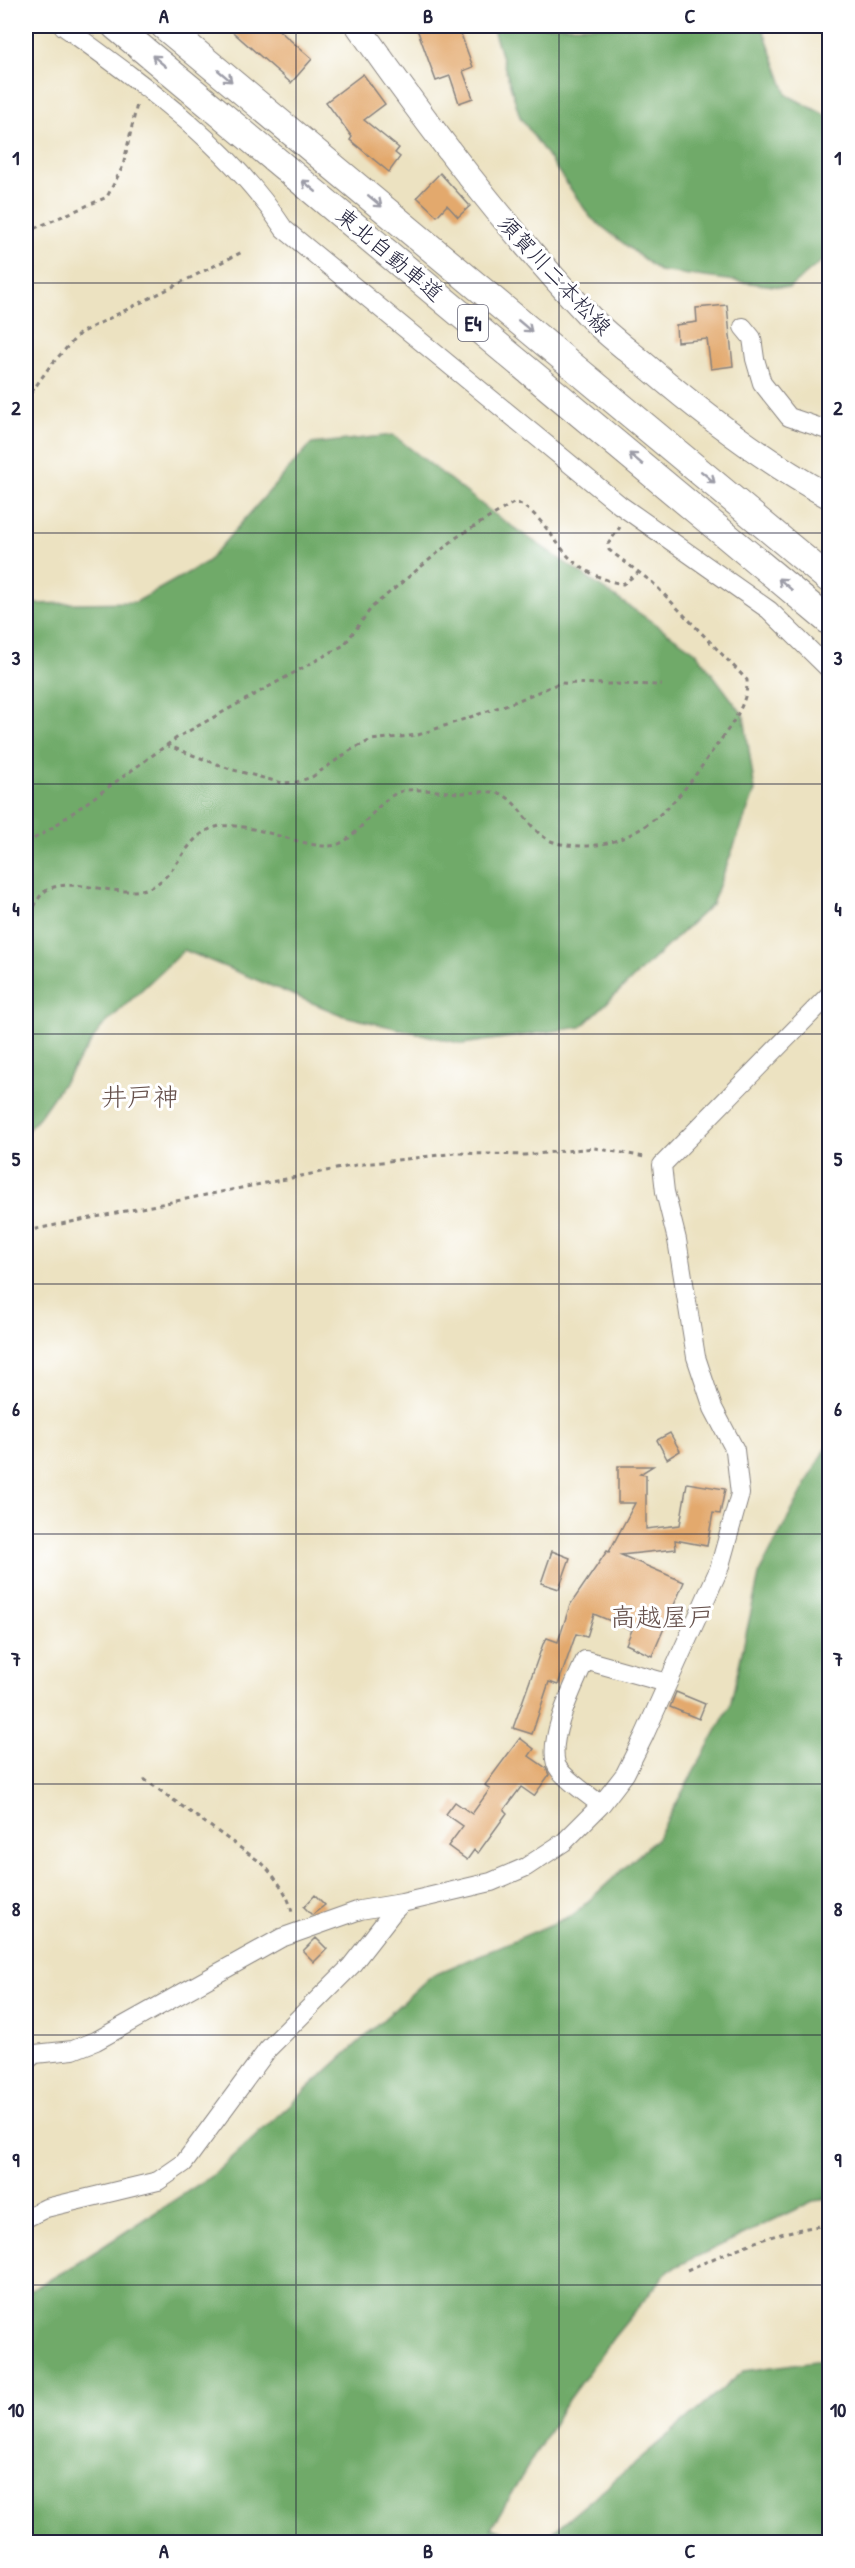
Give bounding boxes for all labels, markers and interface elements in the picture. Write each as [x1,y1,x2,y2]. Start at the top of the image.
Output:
text: A [159,2,169,29]
text: B [423,2,433,29]
text: C [685,2,696,29]
one-way arrow [151,55,167,68]
one-way arrow [217,70,233,83]
text: 1 [12,144,20,171]
text: 1 [834,144,842,171]
one-way arrow [301,179,317,192]
one-way arrow [367,194,383,207]
street label: 東北自動車道 [330,200,450,308]
street label: 須賀川二本松線 [492,208,618,342]
road number: E4 [458,305,488,341]
one-way arrow [517,319,533,332]
text: 2 [11,394,21,421]
text: 2 [833,394,843,421]
one-way arrow [628,452,644,465]
one-way arrow [700,470,716,483]
one-way arrow [778,577,793,591]
text: 3 [12,644,21,671]
text: 3 [834,644,843,671]
text: 4 [12,895,20,922]
text: 4 [834,895,842,922]
district label: 井戸神 [101,1079,179,1114]
text: 5 [12,1145,21,1172]
text: 5 [834,1145,843,1172]
text: 6 [12,1395,20,1422]
text: 6 [834,1395,842,1422]
district label: 高越屋戸 [610,1599,714,1634]
text: 7 [10,1645,21,1672]
text: 7 [832,1645,843,1672]
text: 8 [12,1895,21,1922]
text: 8 [834,1895,843,1922]
text: 9 [12,2146,20,2173]
text: 9 [834,2146,842,2173]
text: 10 [8,2396,24,2423]
text: 10 [830,2396,846,2423]
text: A [159,2537,169,2564]
text: B [423,2537,433,2564]
text: C [685,2537,696,2564]

